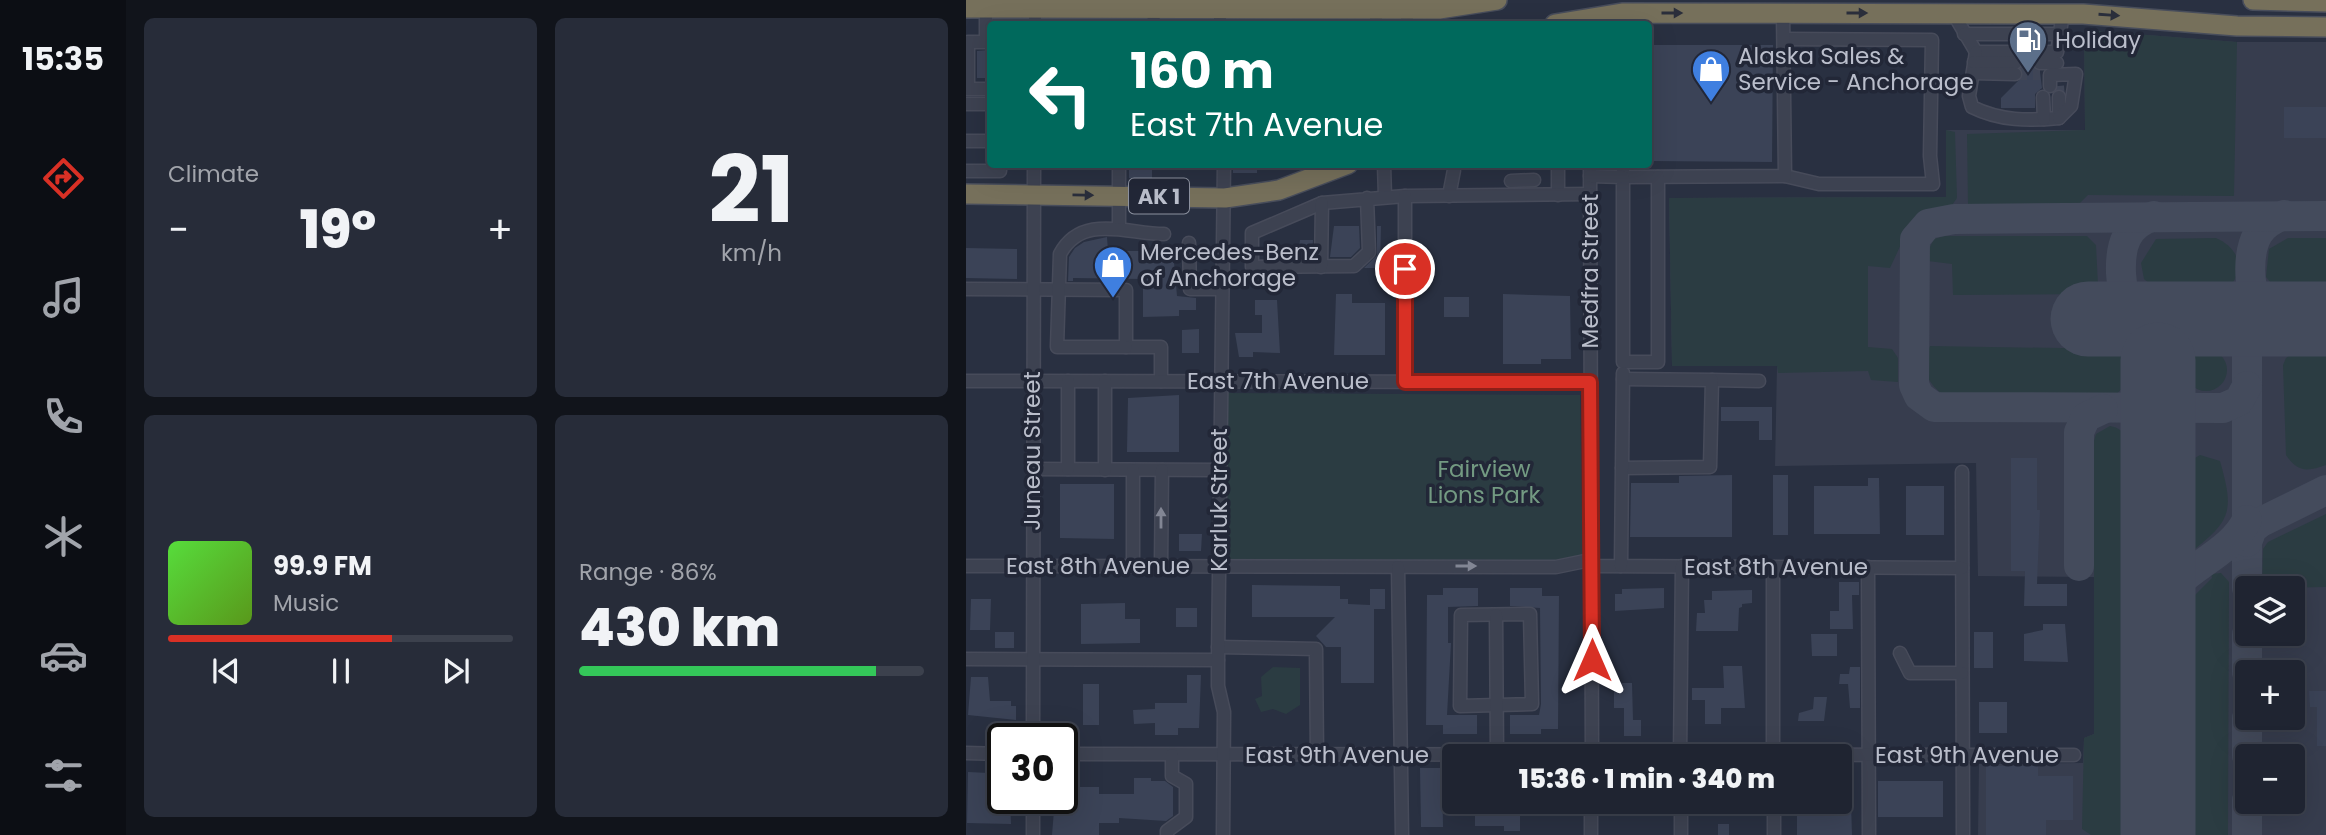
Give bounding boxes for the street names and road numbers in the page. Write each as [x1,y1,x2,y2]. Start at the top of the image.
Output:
road number: AK 1 [1129,178,1189,214]
street label: Medfra Street [1574,194,1606,348]
street label: East 7th Avenue [1187,365,1369,397]
street label: Juneau Street [1016,371,1048,531]
street label: Karluk Street [1203,428,1235,572]
street label: East 8th Avenue [1006,550,1190,582]
street label: East 8th Avenue [1684,551,1868,583]
street label: East 9th Avenue [1245,739,1429,771]
street label: East 9th Avenue [1875,739,2059,771]

